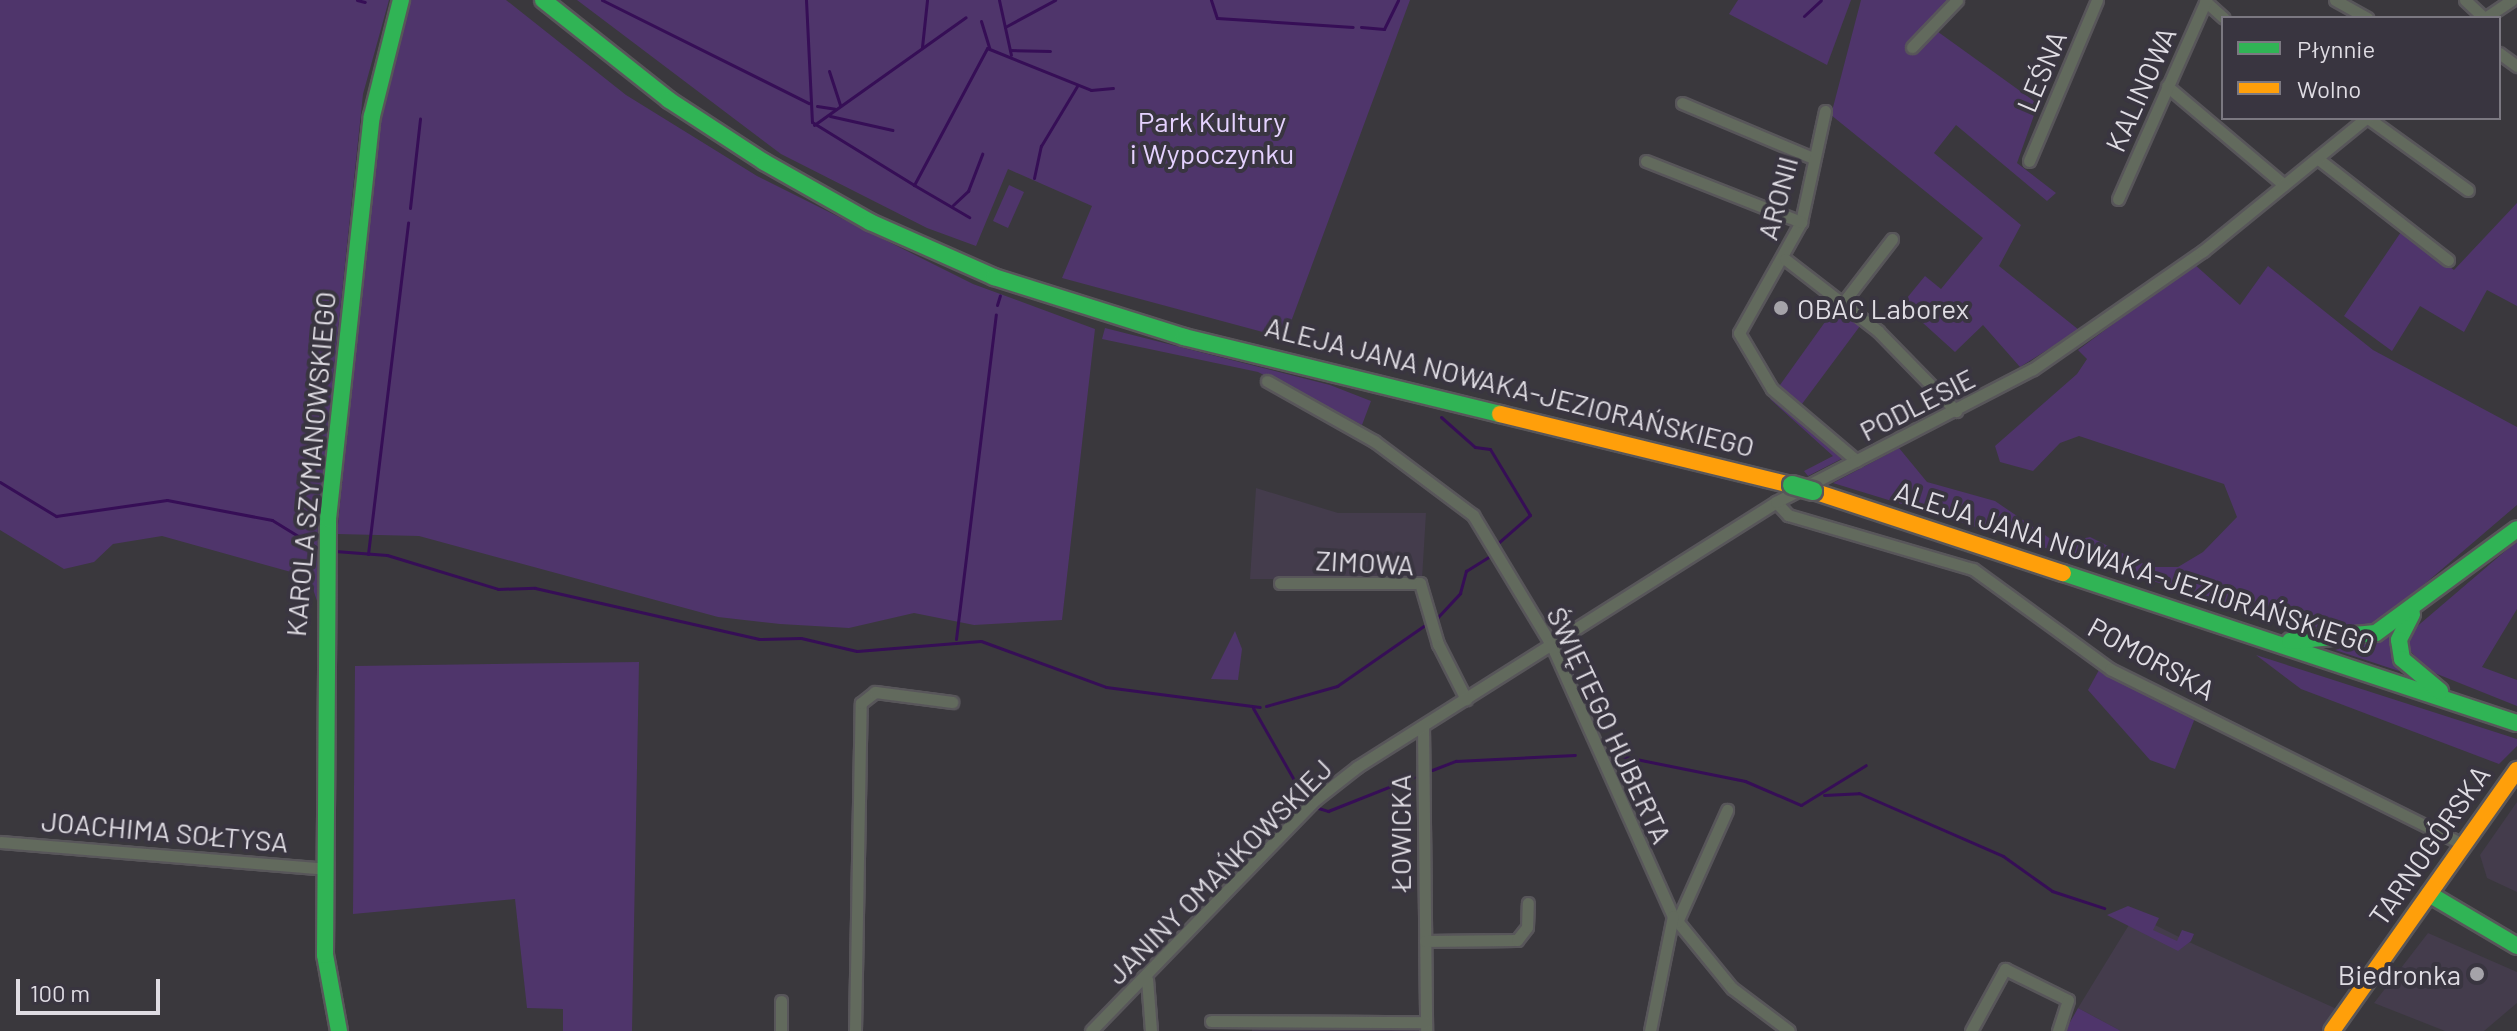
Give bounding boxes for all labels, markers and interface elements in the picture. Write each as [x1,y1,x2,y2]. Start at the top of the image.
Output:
legend [2221,16,2501,120]
street label: KALINOWA [2098,21,2182,157]
street label: LEŚNA [2009,25,2073,117]
text: Płynnie [2297,34,2375,63]
text: Wolno [2297,74,2361,103]
park label: Park Kultury i Wypoczynku [1130,104,1294,170]
street label: ARONII [1750,153,1804,243]
street label: KAROLA SZYMANOWSKIEGO [278,290,342,638]
place label: OBAC Laborex [1797,291,1969,325]
marker: OBAC Laborex [1772,299,1790,317]
street label: ALEJA JANA NOWAKA-JEZIORAŃSKIEGO [1262,309,1758,463]
street label: PODLESIE [1854,361,1980,447]
street label: ALEJA JANA NOWAKA-JEZIORAŃSKIEGO [1891,473,2379,661]
street label: ZIMOWA [1315,543,1415,581]
street label: ŚWIĘTEGO HUBERTA [1540,601,1680,849]
street label: POMORSKA [2083,609,2221,707]
street label: JANINY OMAŃKOWSKIEJ [1099,751,1339,991]
street label: TARNOGÓRSKA [2361,758,2497,932]
street label: ŁOWICKA [1383,774,1417,892]
street label: JOACHIMA SOŁTYSA [40,803,290,859]
place label: Biedronka [2338,957,2461,991]
scale bar [20,963,164,1013]
marker: Biedronka [2468,965,2486,983]
text: 100 m [30,978,90,1007]

